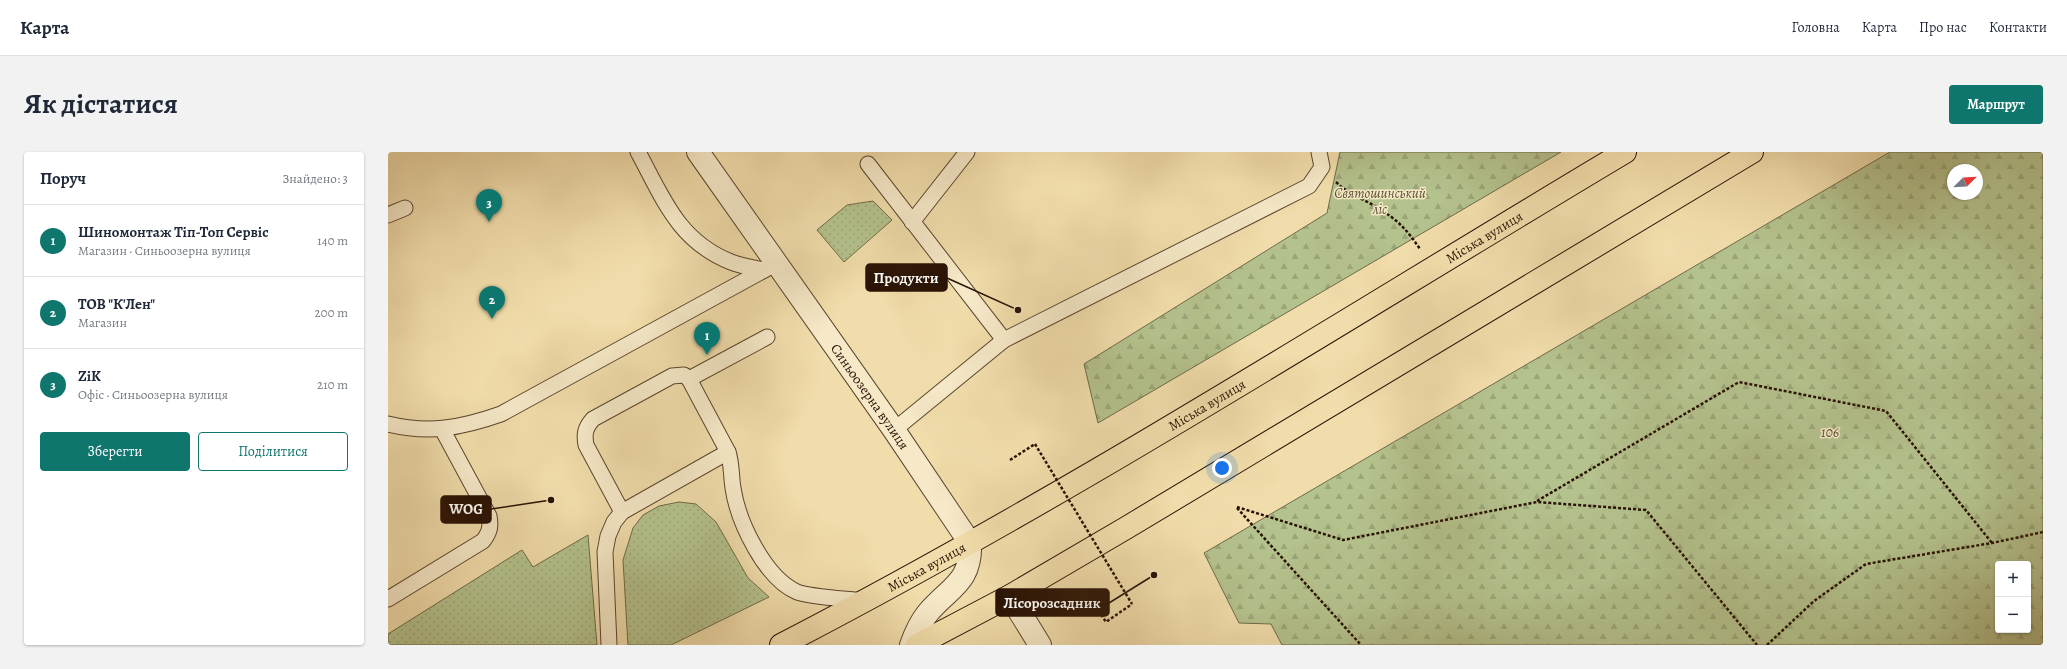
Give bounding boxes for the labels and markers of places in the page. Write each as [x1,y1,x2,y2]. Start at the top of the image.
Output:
pin: 3 [476,189,502,222]
callout: Продукти [866,264,947,291]
pin: 2 [479,286,505,319]
pin: 1 [694,322,720,355]
callout: WOG [441,496,491,523]
callout: Лісорозсадник [996,589,1109,616]

